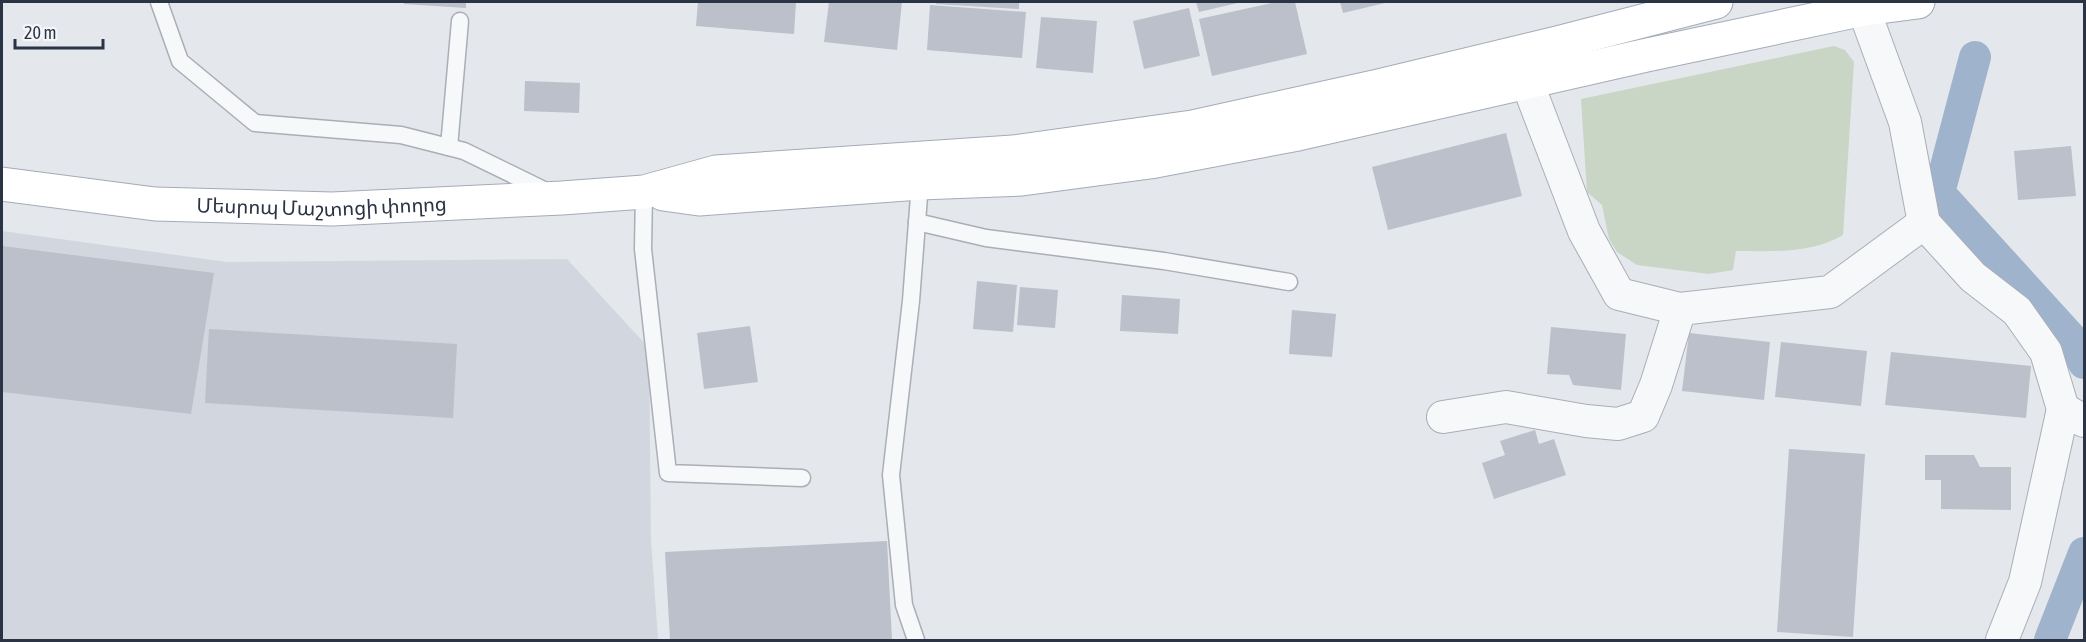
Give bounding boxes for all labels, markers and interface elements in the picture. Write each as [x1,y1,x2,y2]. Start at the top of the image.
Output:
scale bar [15,12,104,50]
text: 20 m [24,22,56,43]
street label: Մեսրոպ Մաշտոցի փողոց [196,192,447,221]

